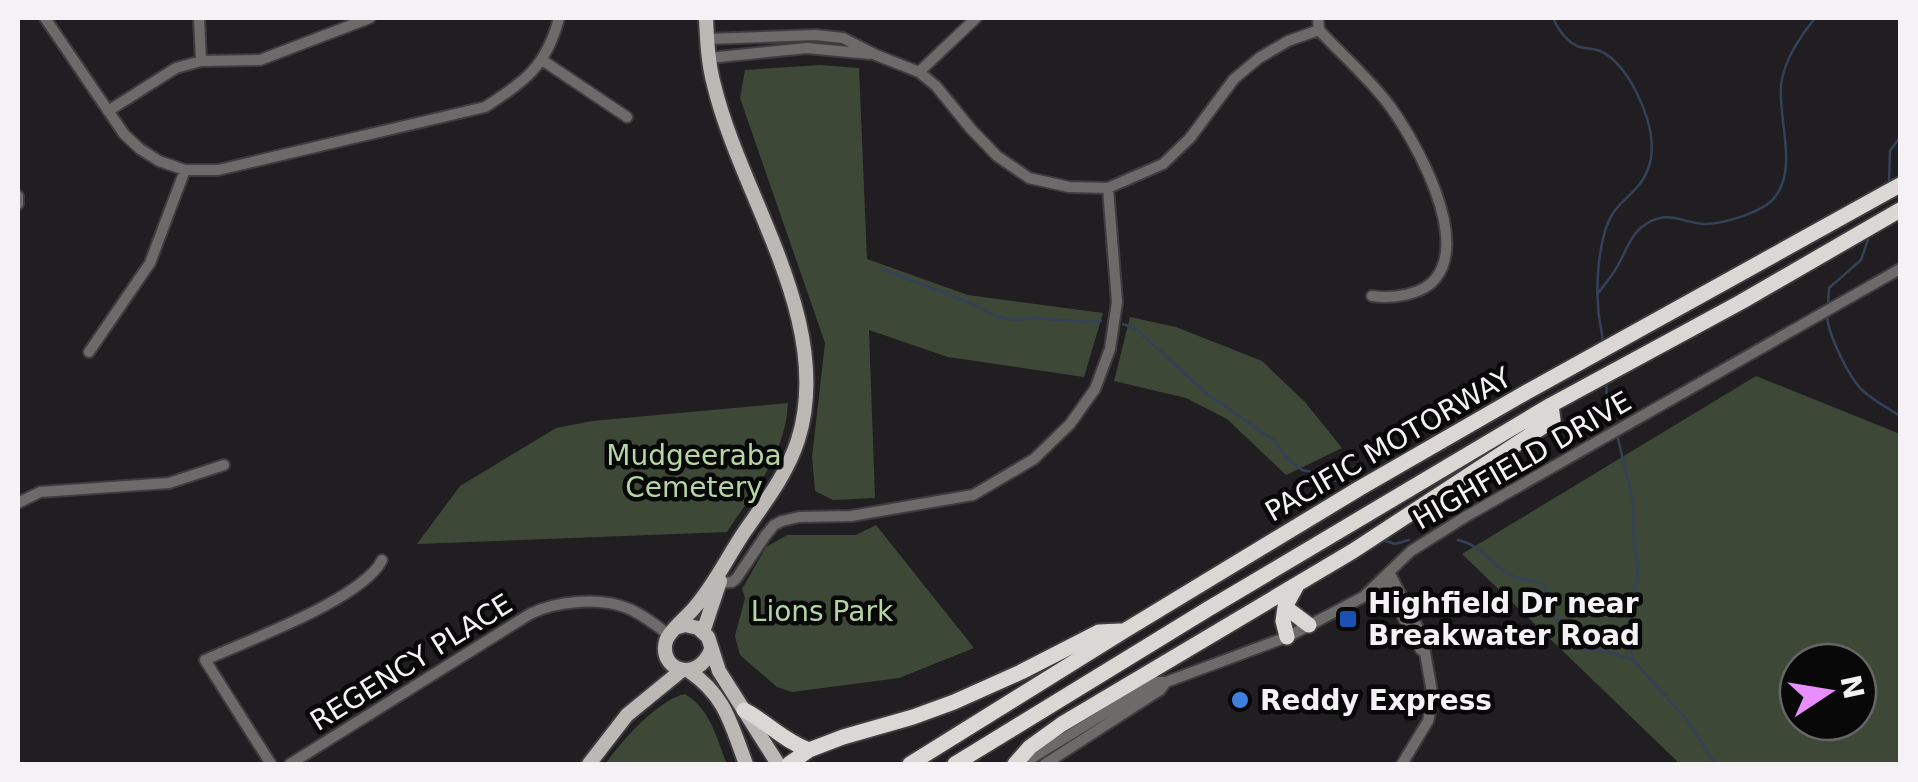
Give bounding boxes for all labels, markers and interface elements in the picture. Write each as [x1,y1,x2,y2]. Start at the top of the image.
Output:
street label: PACIFIC MOTORWAY [1260,360,1518,528]
street label: HIGHFIELD DRIVE [1407,385,1637,536]
park label: Mudgeeraba Cemetery [606,439,782,504]
street label: REGENCY PLACE [304,587,518,738]
place label: Highfield Dr near Breakwater Road [1368,587,1640,652]
park label: Lions Park [751,595,894,628]
marker: Highfield Dr near Breakwater Road [1337,608,1359,630]
north arrow [1778,642,1878,742]
text: N [1833,672,1871,702]
place label: Reddy Express [1260,684,1492,717]
marker: Reddy Express [1229,689,1251,711]

